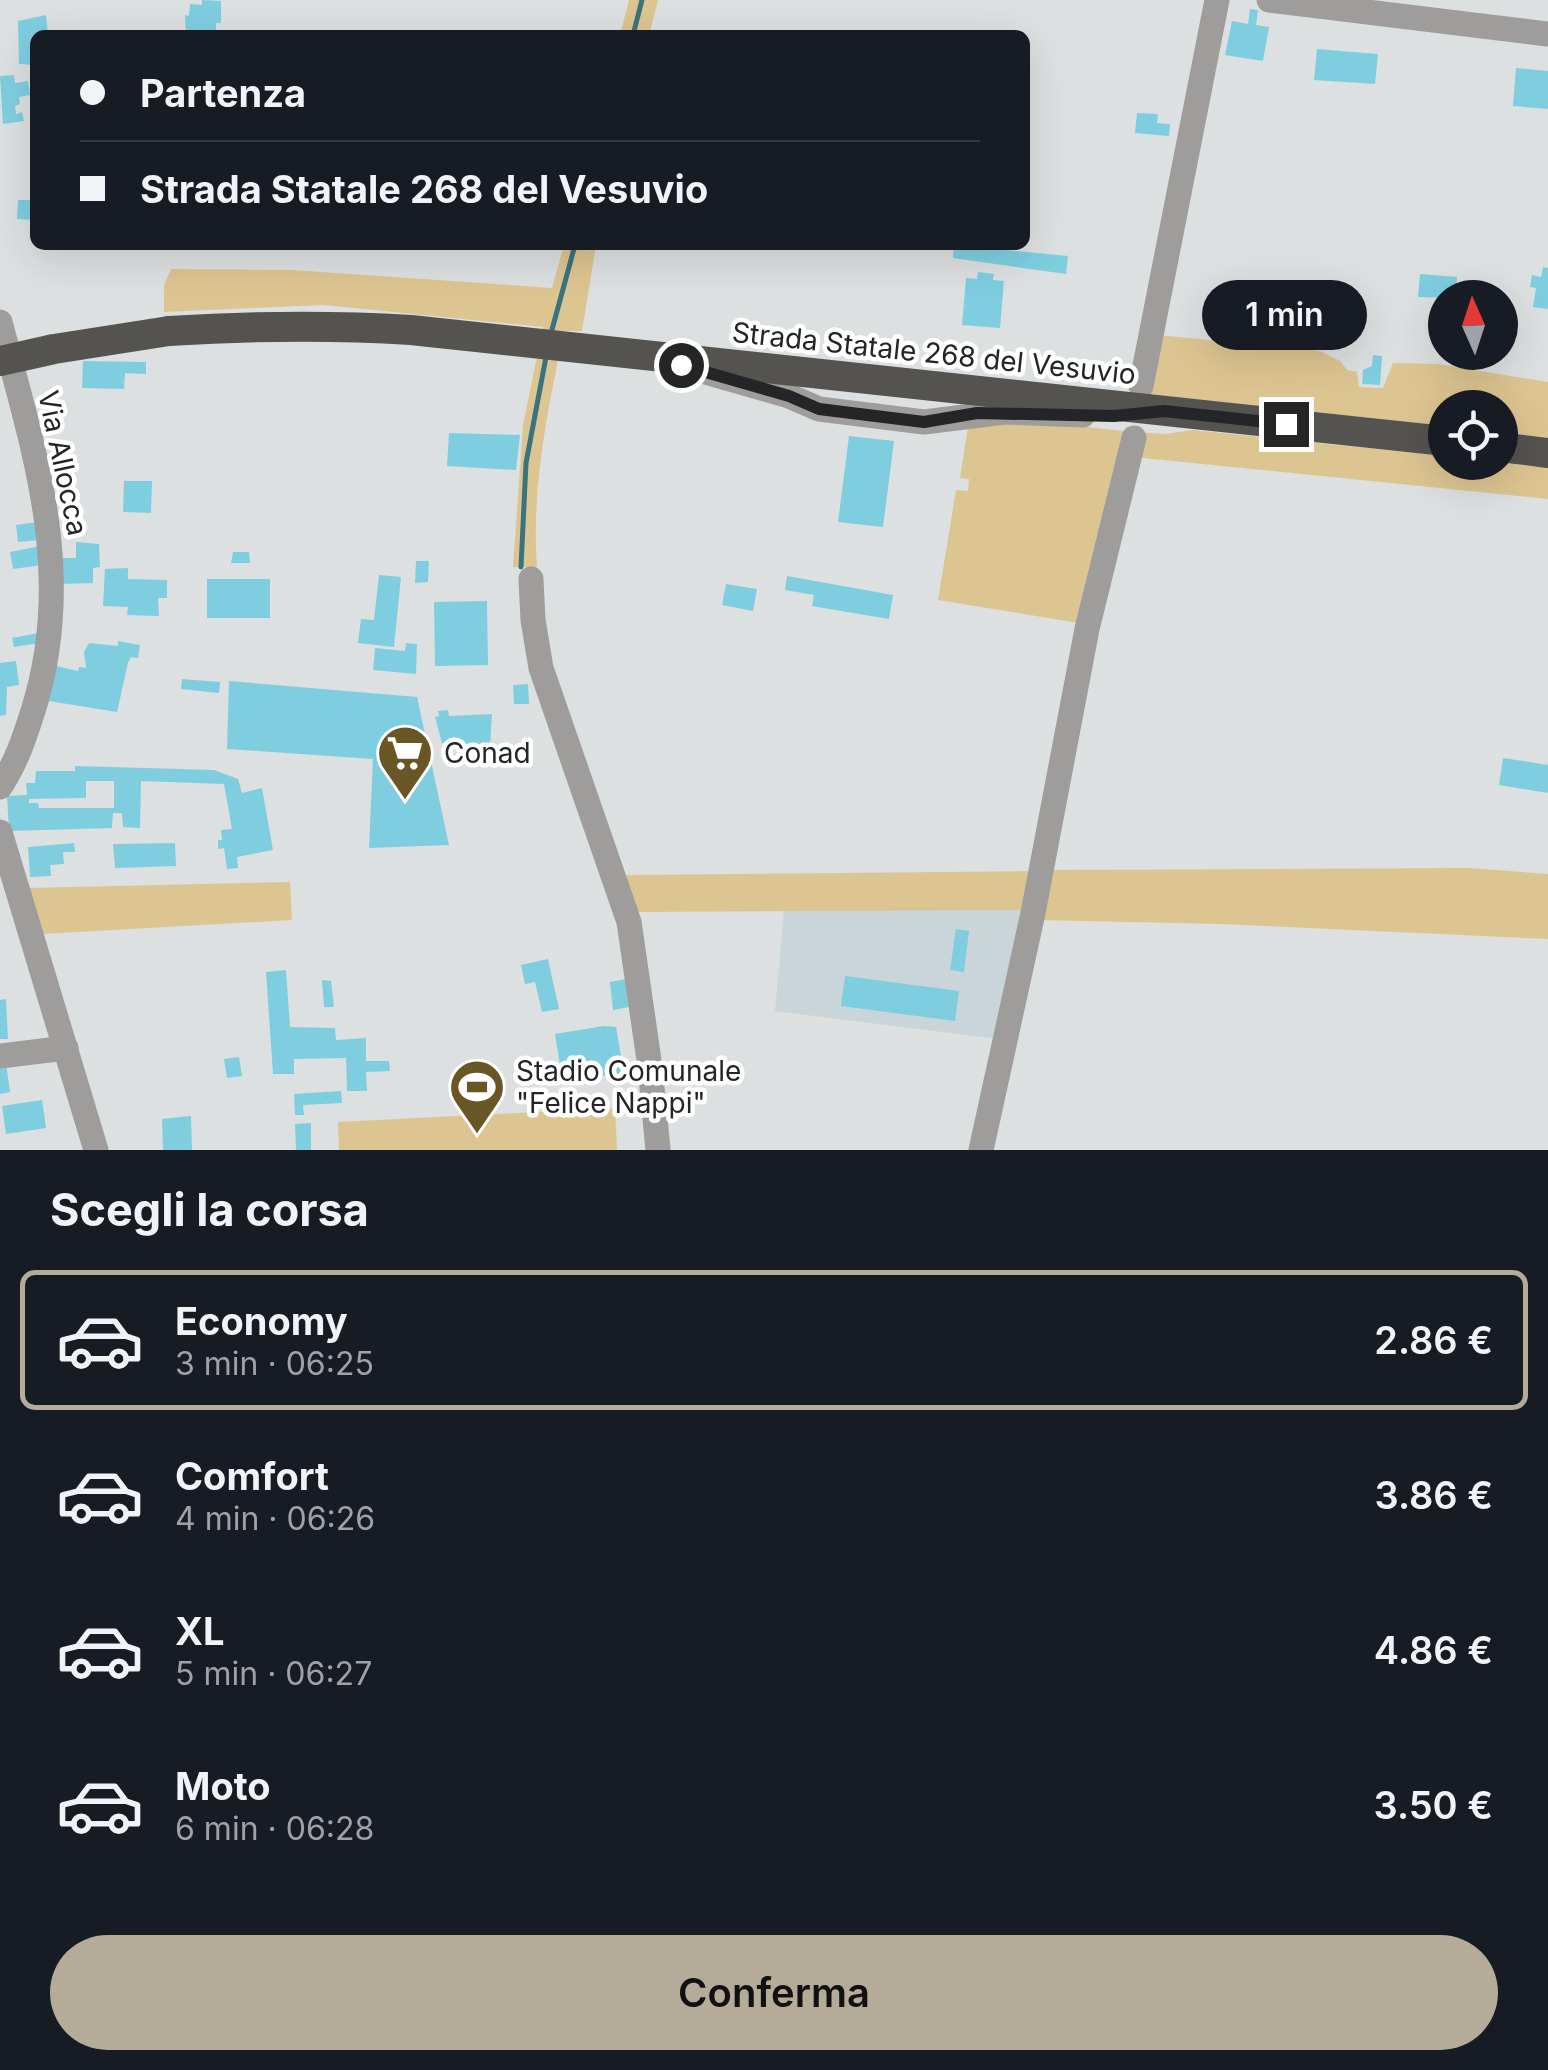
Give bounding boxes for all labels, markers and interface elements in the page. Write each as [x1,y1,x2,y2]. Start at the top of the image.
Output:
text: Partenza [140,70,306,116]
text: Strada Statale 268 del Vesuvio [140,166,708,212]
callout: 1 min [1204,279,1368,349]
north arrow [1428,280,1518,370]
map controls [1428,280,1518,480]
text: 1 min [1245,295,1324,334]
street label: Strada Statale 268 del Vesuvio [730,315,1138,391]
route start [659,343,704,388]
street label: Via Allocca [31,387,95,539]
button: locate [1428,390,1518,480]
route end [1264,402,1309,447]
supermarket icon: Conad [375,723,435,802]
place label: Conad [444,736,531,770]
place label: Stadio Comunale "Felice Nappi" [516,1054,741,1120]
sports icon: Stadio Comunale "Felice Nappi" [447,1057,507,1136]
text: Scegli la corsa [50,1182,369,1237]
icon: car [55,1295,145,1385]
text: Economy [175,1298,348,1344]
text: 2.86 € [1374,1317,1493,1363]
text: 3 min · 06:25 [175,1344,374,1383]
icon: car [55,1450,145,1540]
text: Comfort [175,1453,329,1499]
text: 3.86 € [1375,1472,1493,1518]
text: 4 min · 06:26 [175,1499,375,1538]
icon: car [55,1605,145,1695]
text: XL [175,1608,225,1654]
text: 4.86 € [1374,1627,1493,1673]
text: 5 min · 06:27 [175,1654,372,1693]
icon: car [55,1760,145,1850]
text: Moto [175,1763,271,1809]
text: 3.50 € [1374,1782,1493,1828]
text: 6 min · 06:28 [175,1809,374,1848]
button: Conferma [50,1935,1498,2050]

